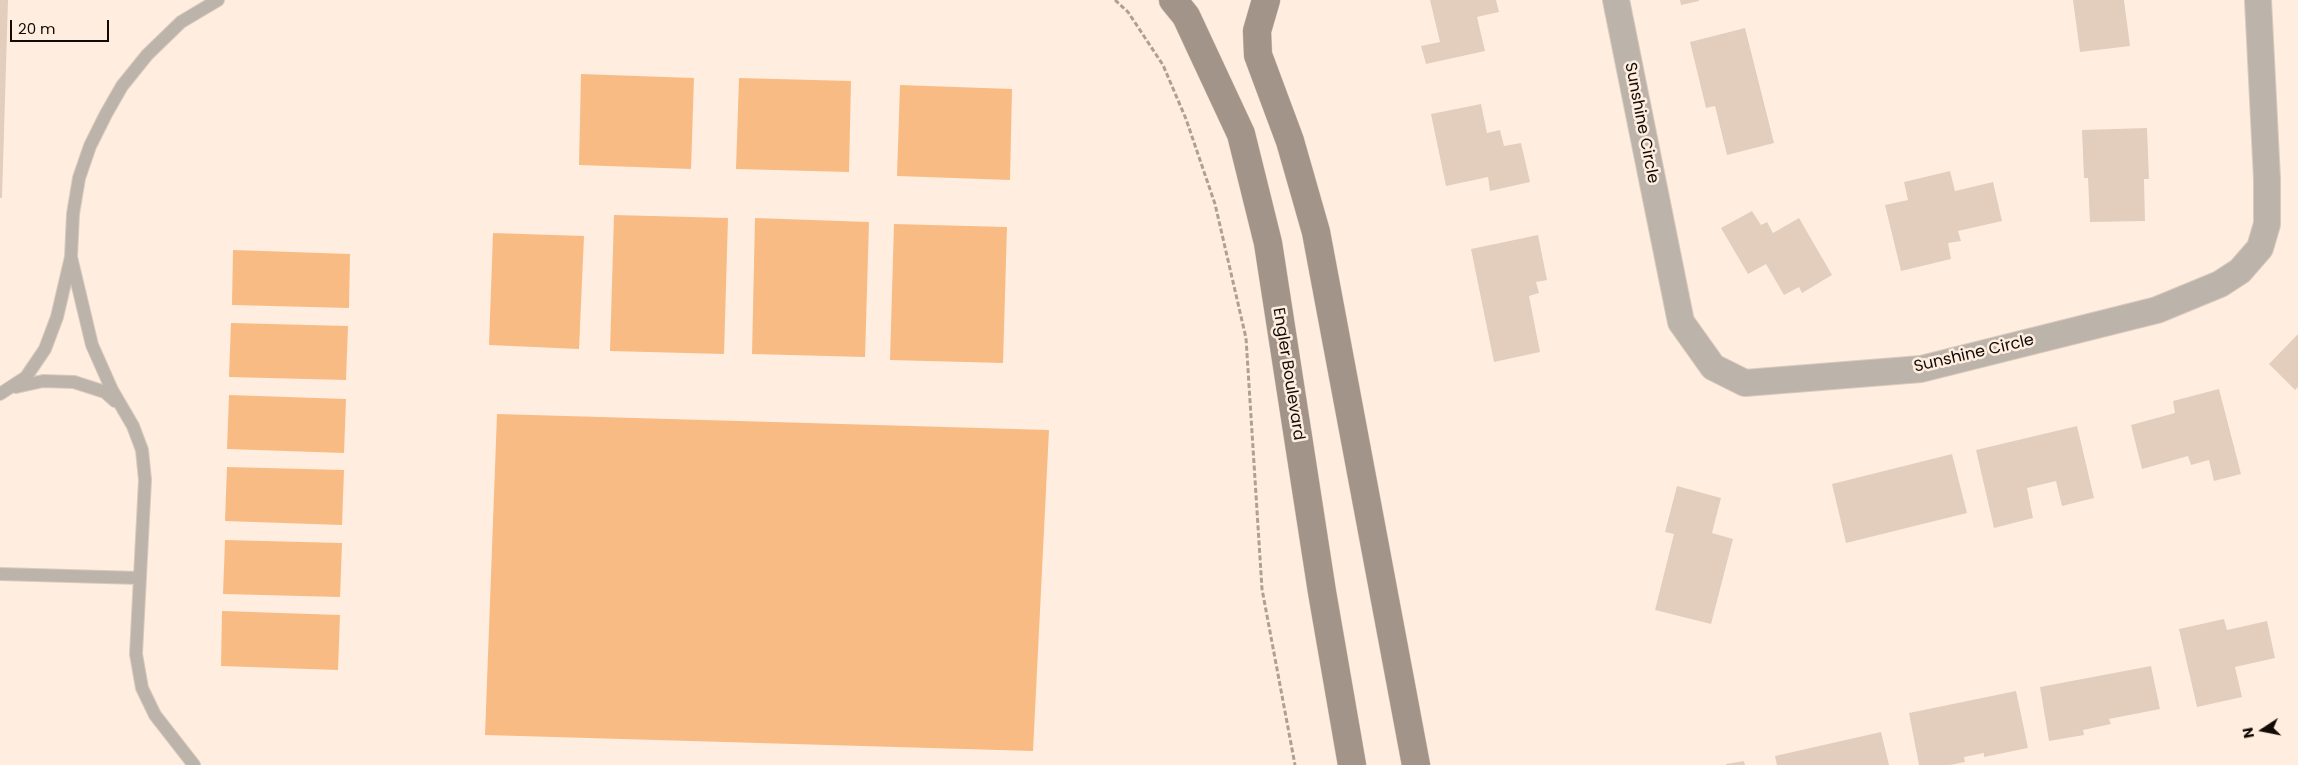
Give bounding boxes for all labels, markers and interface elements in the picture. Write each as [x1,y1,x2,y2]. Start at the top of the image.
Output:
scale bar [12,10,111,42]
text: 20 m [18,18,56,39]
street label: Sunshine Circle [1620,61,1662,185]
street label: Engler Boulevard [1268,306,1308,442]
street label: Sunshine Circle [1912,331,2036,377]
north arrow [2238,705,2288,755]
text: N [2237,726,2259,740]

